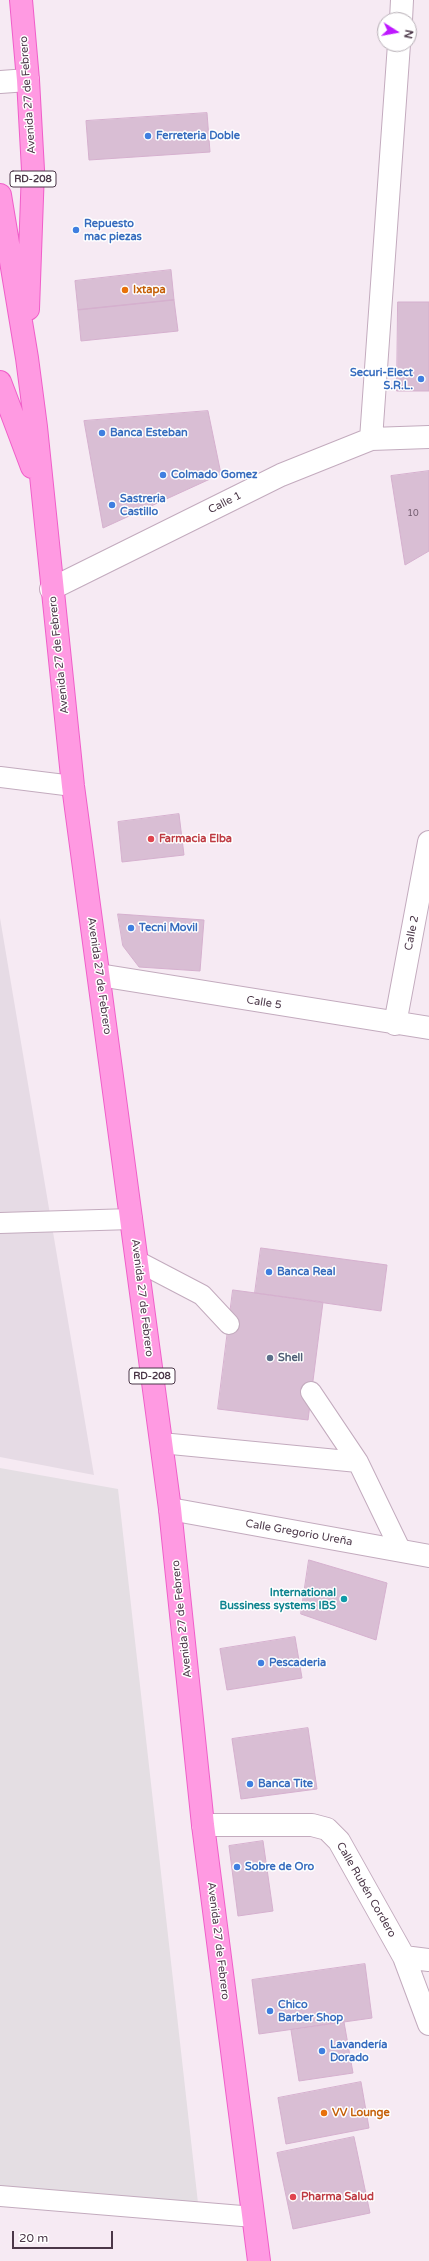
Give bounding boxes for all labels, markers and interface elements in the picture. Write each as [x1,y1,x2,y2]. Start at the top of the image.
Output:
north arrow [377,12,417,52]
text: N [401,29,416,40]
street label: Avenida 27 de Febrero [17,36,39,154]
place label: Ferreteria Doble [156,129,240,143]
marker: Ferreteria Doble [143,131,153,141]
road number: RD-208 [10,171,56,187]
place label: Repuesto mac piezas [84,217,142,243]
marker: Repuesto mac piezas [71,225,81,235]
place label: Ixtapa [133,283,166,297]
marker: Ixtapa [120,285,130,295]
place label: Securi-Elect S.R.L. [350,366,413,392]
marker: Securi-Elect S.R.L. [416,374,426,384]
place label: Banca Esteban [110,426,188,440]
marker: Banca Esteban [97,428,107,438]
place label: Colmado Gomez [171,468,257,482]
marker: Colmado Gomez [158,470,168,480]
street label: Calle 1 [206,489,244,517]
place label: Sastreria Castillo [120,492,166,518]
marker: Sastreria Castillo [107,500,117,510]
house number: 10 [407,509,419,519]
street label: Avenida 27 de Febrero [46,595,72,715]
place label: Farmacia Elba [159,832,232,846]
marker: Farmacia Elba [146,834,156,844]
street label: Calle 2 [402,914,422,952]
street label: Avenida 27 de Febrero [84,916,114,1036]
place label: Tecni Movil [139,921,198,935]
marker: Tecni Movil [126,923,136,933]
street label: Calle 5 [246,994,282,1012]
street label: Avenida 27 de Febrero [128,1238,156,1358]
place label: Banca Real [277,1265,335,1279]
marker: Banca Real [264,1267,274,1277]
place label: Shell [278,1351,303,1365]
marker: Shell [265,1353,275,1363]
road number: RD-208 [129,1368,175,1384]
street label: Calle Gregorio Ureña [244,1517,354,1549]
street label: Avenida 27 de Febrero [169,1559,195,1679]
place label: International Bussiness systems IBS [220,1586,336,1612]
marker: International Bussiness systems IBS [339,1594,349,1604]
place label: Pescaderia [269,1656,326,1670]
marker: Pescaderia [256,1658,266,1668]
place label: Banca Tite [258,1777,313,1791]
marker: Banca Tite [245,1779,255,1789]
street label: Calle Rubén Cordero [333,1840,399,1940]
place label: Sobre de Oro [245,1860,314,1874]
marker: Sobre de Oro [232,1862,242,1872]
street label: Avenida 27 de Febrero [204,1881,232,2001]
place label: Chico Barber Shop [278,1998,343,2024]
marker: Chico Barber Shop [265,2006,275,2016]
place label: Lavandería Dorado [330,2038,387,2064]
marker: Lavandería Dorado [317,2046,327,2056]
place label: VV Lounge [332,2106,390,2120]
marker: VV Lounge [319,2108,329,2118]
place label: Pharma Salud [301,2190,374,2204]
marker: Pharma Salud [288,2192,298,2202]
scale bar [14,2223,115,2249]
text: 20 m [19,2231,48,2245]

